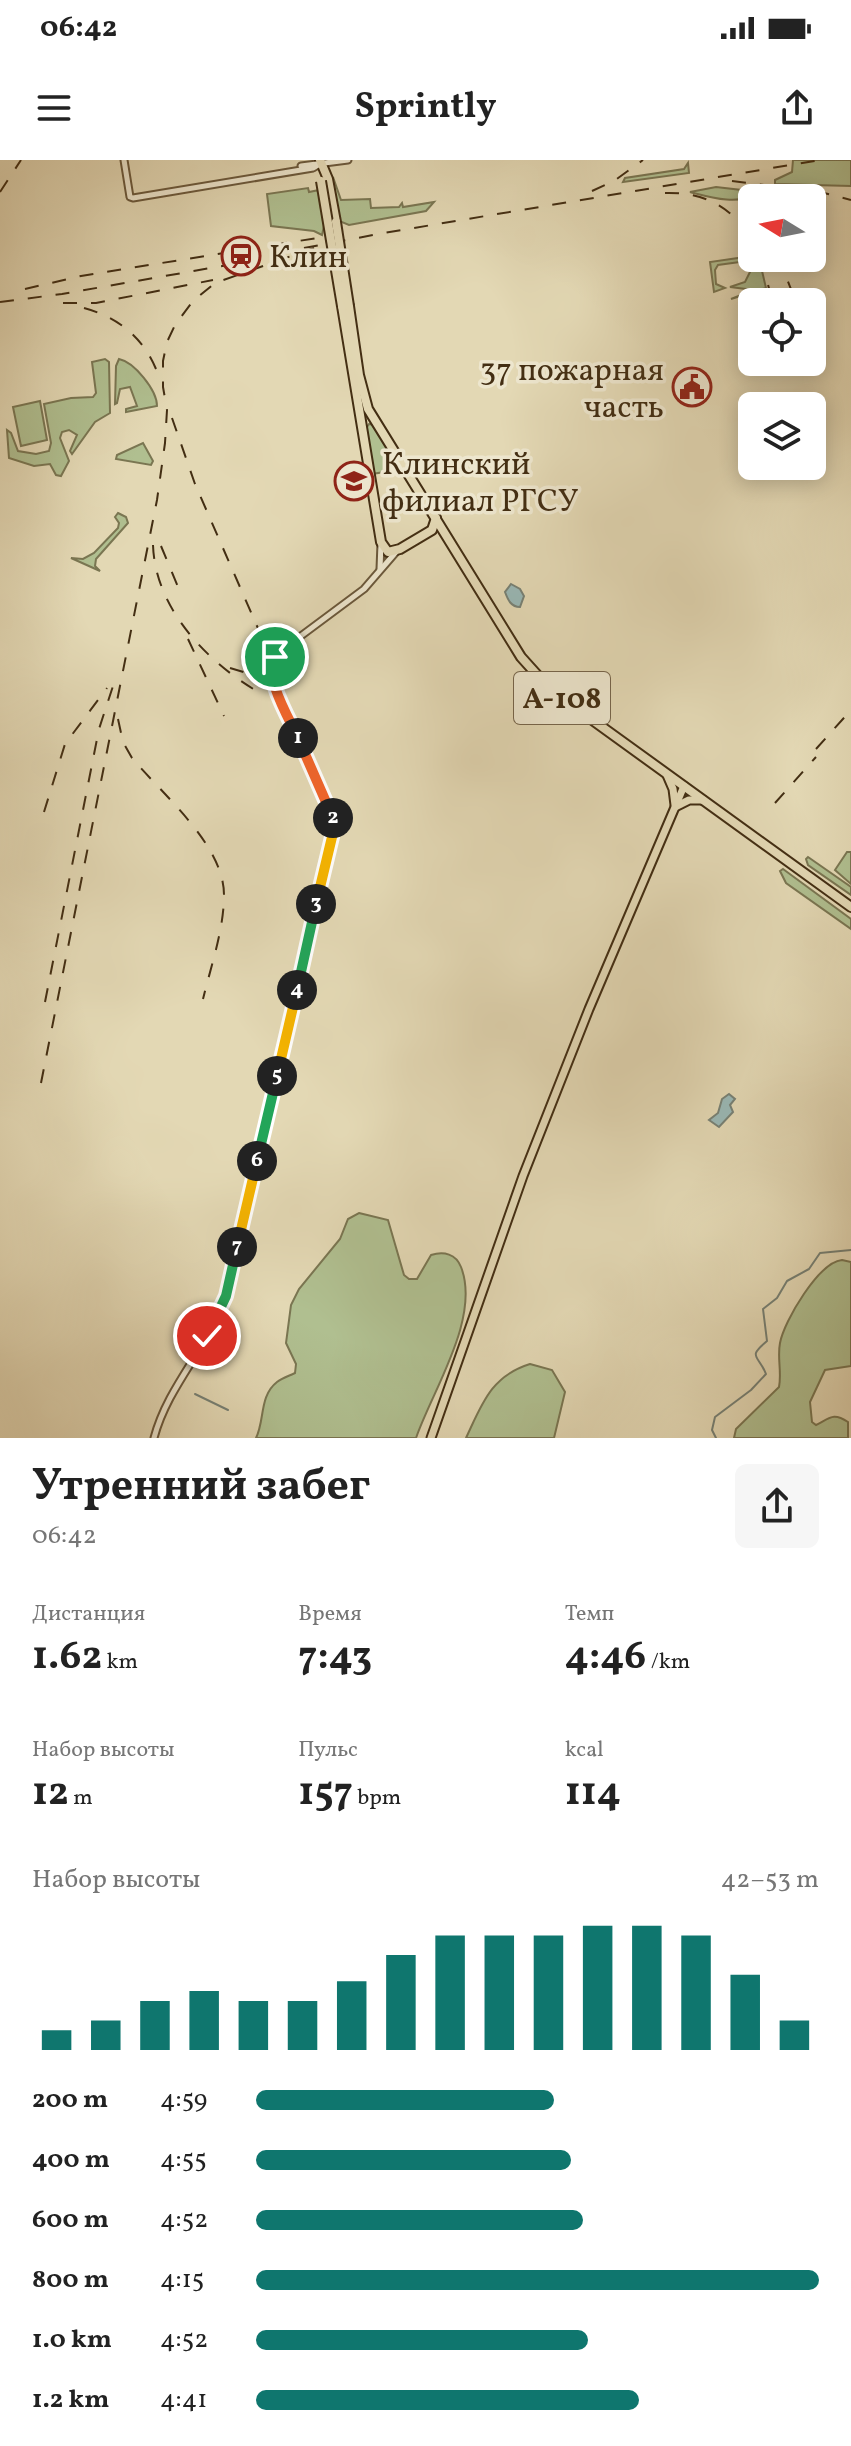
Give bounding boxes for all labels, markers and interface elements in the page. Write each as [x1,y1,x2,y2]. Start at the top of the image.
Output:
text: 06:42 [40,7,117,49]
text: Sprintly [355,83,496,133]
icon: menu [32,86,76,130]
icon: share [775,86,819,130]
north arrow [738,184,826,272]
map controls [738,184,826,480]
station icon: Клин [220,235,262,277]
place label: Клин [269,237,347,281]
button: locate [738,288,826,376]
place label: 37 пожарная часть [480,350,664,431]
public building icon: 37 пожарная часть [671,366,713,408]
button: layers [738,392,826,480]
place label: Клинский филиал РГСУ [382,444,579,525]
school or university icon: Клинский филиал РГСУ [333,460,375,502]
pin [241,623,309,691]
icon: arrive [253,635,297,679]
road number: А-108 [514,672,610,724]
pin: 1 [278,718,318,758]
text: 1 [294,722,302,753]
pin: 2 [313,798,353,838]
text: 2 [327,802,339,833]
pin: 3 [296,884,336,924]
text: 3 [310,888,322,919]
pin: 4 [277,970,317,1010]
text: 4 [290,974,304,1005]
pin: 5 [257,1056,297,1096]
text: 5 [272,1060,282,1091]
pin: 6 [237,1141,277,1181]
text: 6 [251,1145,263,1176]
pin: 7 [217,1227,257,1267]
text: 7 [232,1231,242,1262]
pin [173,1302,241,1370]
icon: check [185,1314,229,1358]
text: Утренний забег [32,1457,370,1518]
button: share [735,1464,819,1548]
text: 06:42 [32,1518,97,1554]
text: Дистанция [32,1599,145,1630]
text: Время [298,1599,362,1630]
text: Темп [565,1599,614,1630]
text: 1.62 [32,1630,102,1686]
text: 7:43 [298,1630,372,1686]
text: 4:46 [565,1630,646,1686]
text: km [102,1647,138,1678]
text: /km [646,1647,690,1678]
text: Набор высоты [32,1735,175,1766]
text: Пульс [298,1735,358,1766]
text: kcal [565,1735,604,1766]
text: 12 [32,1766,69,1822]
text: 157 [298,1766,353,1822]
text: 114 [565,1766,621,1822]
text: m [69,1783,93,1814]
text: bpm [353,1783,401,1814]
text: Набор высоты [32,1862,200,1898]
text: 42–53 m [721,1862,819,1898]
text: 200 m [32,2082,108,2118]
text: 4:59 [160,2082,207,2118]
text: 400 m [32,2142,110,2178]
text: 4:55 [160,2142,207,2178]
text: 600 m [32,2202,109,2238]
text: 4:52 [160,2202,208,2238]
text: 800 m [32,2262,109,2298]
text: 4:15 [160,2262,204,2298]
text: 1.0 km [32,2322,112,2358]
text: 4:52 [160,2322,208,2358]
text: 1.2 km [32,2382,109,2418]
text: 4:41 [160,2382,207,2418]

